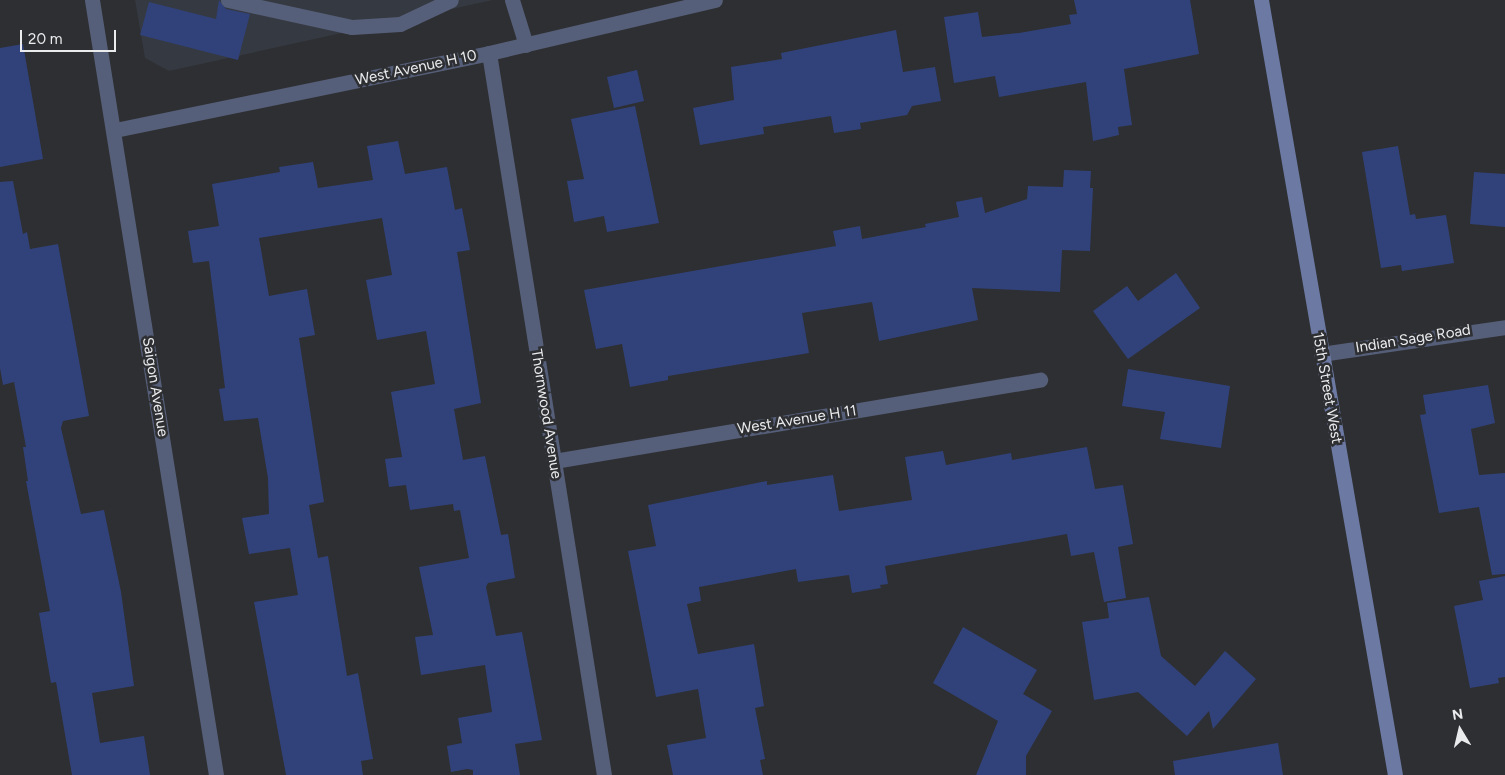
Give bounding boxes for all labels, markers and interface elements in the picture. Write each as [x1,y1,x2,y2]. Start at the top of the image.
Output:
scale bar [22,20,119,52]
text: 20 m [28,30,62,48]
street label: West Avenue H 10 [354,46,478,90]
street label: Indian Sage Road [1354,321,1472,357]
street label: 15th Street West [1308,331,1346,445]
street label: Saigon Avenue [138,336,172,438]
street label: Thornwood Avenue [527,348,565,480]
street label: West Avenue H 11 [736,402,858,438]
north arrow [1435,705,1485,755]
text: N [1451,705,1464,724]

